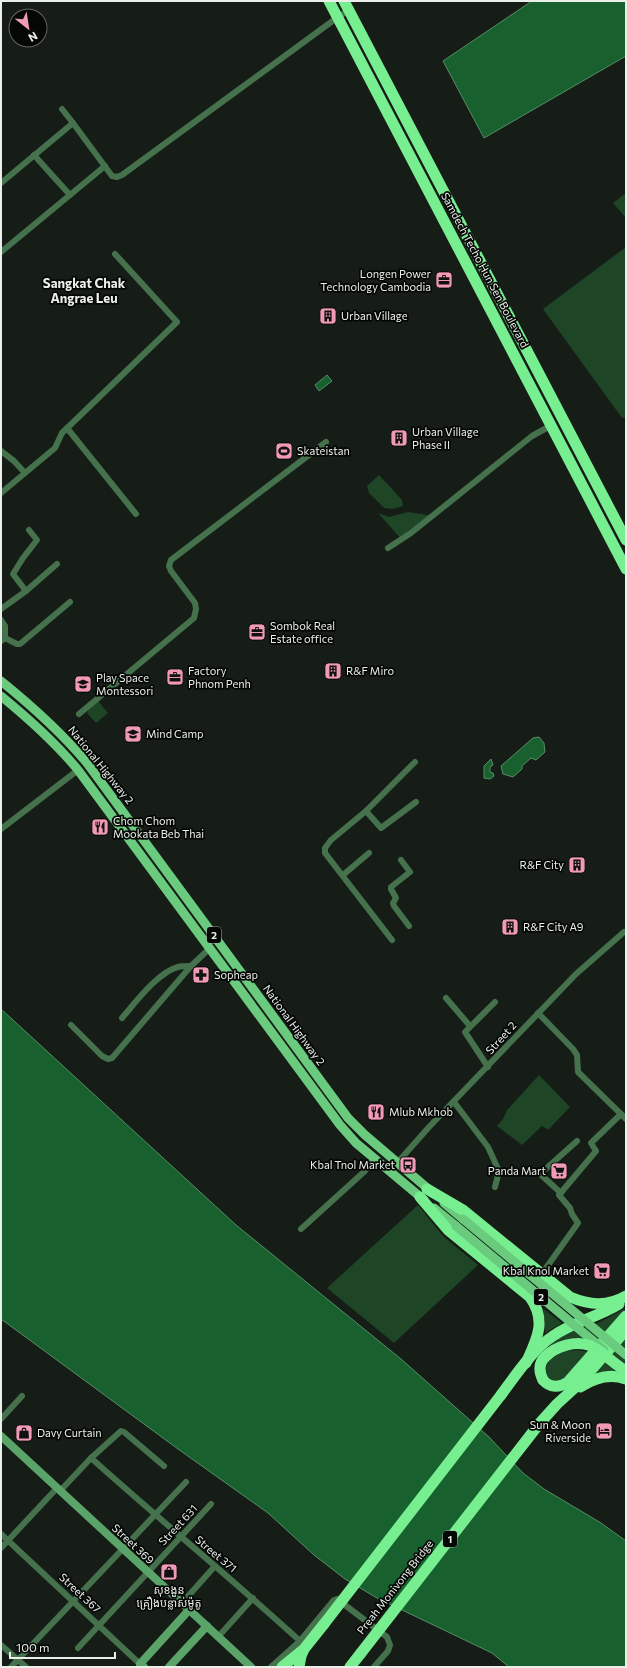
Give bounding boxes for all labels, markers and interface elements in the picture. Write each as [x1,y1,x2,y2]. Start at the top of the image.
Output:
north arrow [8,8,48,48]
text: N [26,29,40,45]
street label: Samdech Techo Hun Sen Boulevard [439,190,532,350]
place label: Longen Power Technology Cambodia [320,267,432,293]
office icon: Longen Power Technology Cambodia [434,270,454,290]
district label: Sangkat Chak Angrae Leu [43,275,126,306]
building icon: Urban Village [318,306,338,326]
place label: Urban Village [341,309,408,322]
place label: Urban Village Phase II [412,425,479,451]
building icon: Urban Village Phase II [389,428,409,448]
sports icon: Skateistan [274,441,294,461]
place label: Skateistan [297,444,350,457]
place label: Sombok Real Estate office [270,619,335,645]
office icon: Sombok Real Estate office [247,622,267,642]
building icon: R&F Miro [323,661,343,681]
place label: Factory Phnom Penh [188,664,251,690]
place label: R&F Miro [346,664,394,677]
office icon: Factory Phnom Penh [165,667,185,687]
place label: Play Space Montessori [96,671,154,697]
school or university icon: Play Space Montessori [73,674,93,694]
street label: National Highway 2 [66,723,137,806]
school or university icon: Mind Camp [123,724,143,744]
place label: Mind Camp [146,727,204,740]
place label: Chom Chom Mookata Beb Thai [113,814,204,840]
restaurant icon: Chom Chom Mookata Beb Thai [90,817,110,837]
building icon: R&F City [567,855,587,875]
place label: R&F City [520,858,564,871]
building icon: R&F City A9 [500,917,520,937]
place label: R&F City A9 [523,920,584,933]
road number: 2 [207,927,221,943]
pharmacy icon: Sopheap [191,965,211,985]
place label: Sopheap [214,968,258,981]
street label: National Highway 2 [261,982,328,1068]
street label: Street 2 [483,1019,519,1057]
restaurant icon: Mlub Mkhob [366,1102,386,1122]
place label: Mlub Mkhob [389,1105,453,1118]
bus stop icon: Kbal Tnol Market [398,1155,418,1175]
place label: Kbal Tnol Market [310,1158,395,1171]
supermarket icon: Panda Mart [549,1161,569,1181]
place label: Panda Mart [488,1164,546,1177]
supermarket icon: Kbal Knol Market [592,1261,612,1281]
place label: Kbal Knol Market [503,1264,589,1277]
road number: 2 [534,1289,548,1305]
place label: Sun & Moon Riverside [530,1418,591,1444]
hotel icon: Sun & Moon Riverside [594,1421,614,1441]
shop icon: Davy Curtain [14,1423,34,1443]
place label: Davy Curtain [37,1426,102,1439]
street label: Street 631 [156,1502,200,1548]
street label: Street 369 [110,1521,157,1567]
road number: 1 [443,1531,457,1547]
street label: Street 371 [193,1533,240,1575]
street label: Preah Monivong Bridge [354,1537,436,1636]
shop icon: សុខងួន គ្រឿងបន្លាស់ម៉ូតូ [159,1562,179,1582]
street label: Street 367 [57,1570,104,1615]
place label: សុខងួន គ្រឿងបន្លាស់ម៉ូតូ [137,1583,201,1610]
scale bar [10,1634,115,1660]
text: 100 m [16,1640,50,1654]

